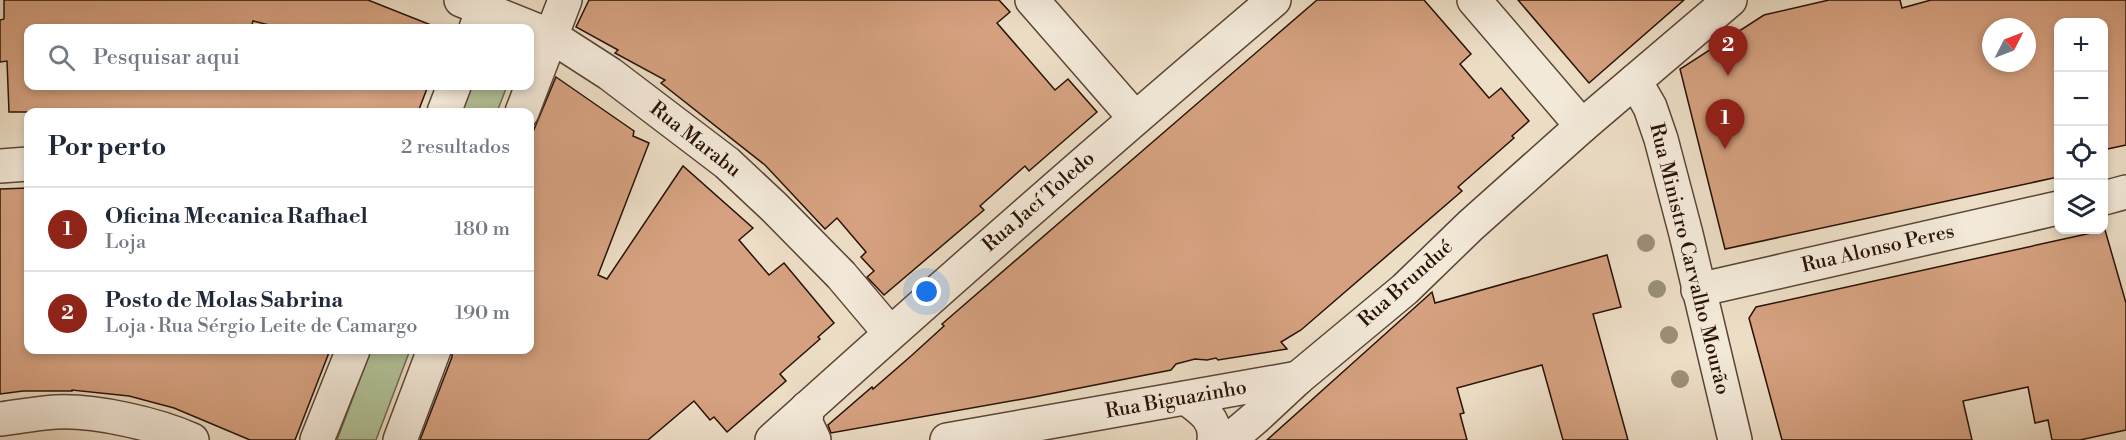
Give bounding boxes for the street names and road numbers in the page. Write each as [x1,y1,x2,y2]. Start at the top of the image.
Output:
street label: Rua Marabu [644,97,746,184]
street label: Rua Ministro Carvalho Mourão [1643,121,1735,397]
street label: Rua Jací Toledo [978,146,1100,258]
street label: Rua Alonso Peres [1799,219,1957,279]
street label: Rua Brundué [1353,235,1459,333]
street label: Rua Biguazinho [1103,375,1249,425]

